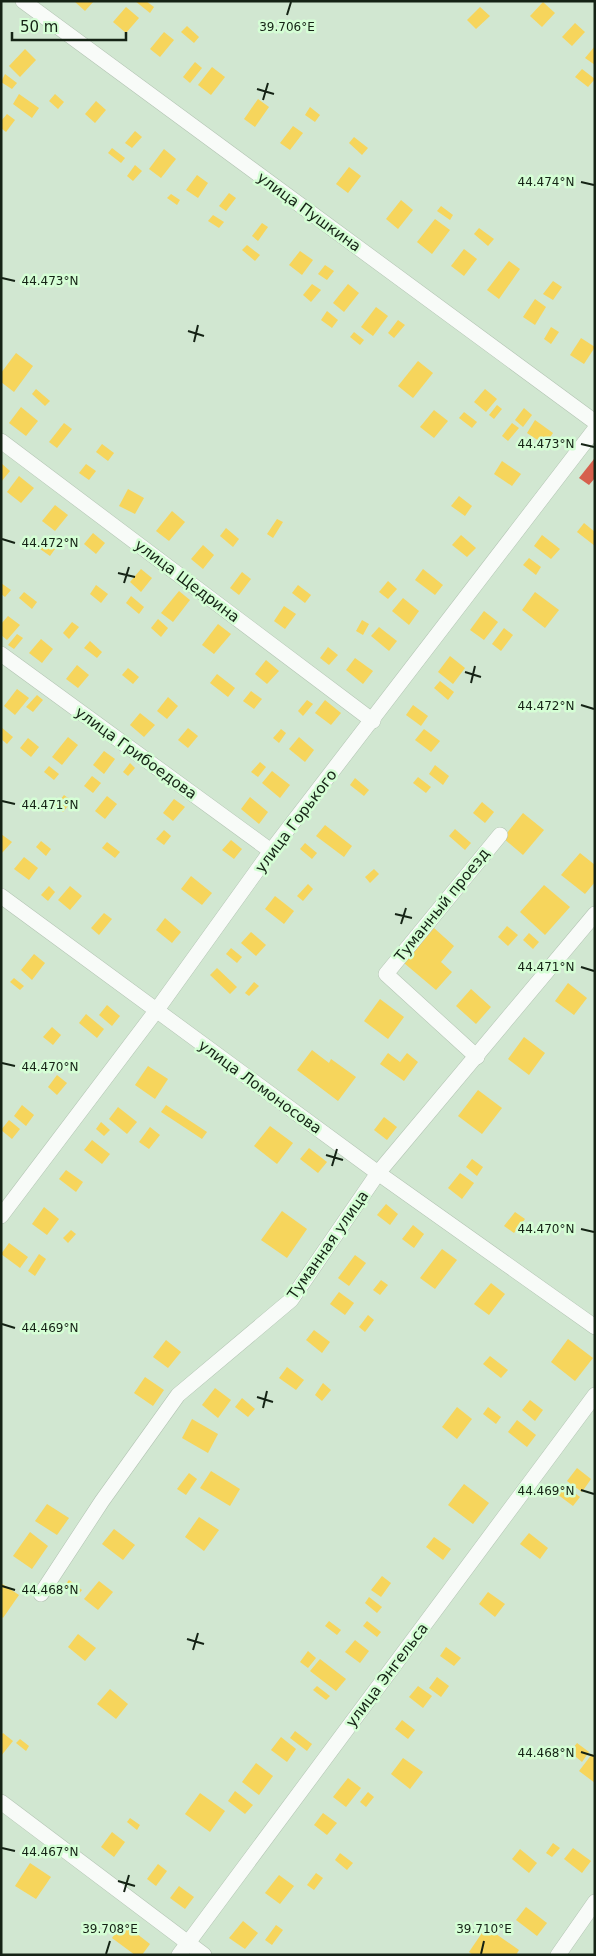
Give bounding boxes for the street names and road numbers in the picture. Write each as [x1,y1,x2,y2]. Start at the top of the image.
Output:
street label: улица Пушкина [254,168,364,256]
street label: улица Щедрина [131,536,243,626]
street label: улица Грибоедова [72,703,200,803]
street label: улица Горького [251,766,341,876]
street label: Туманный проезд [390,845,493,966]
street label: улица Ломоносова [195,1036,325,1138]
street label: Туманная улица [283,1187,372,1304]
street label: улица Энгельса [342,1619,432,1731]

